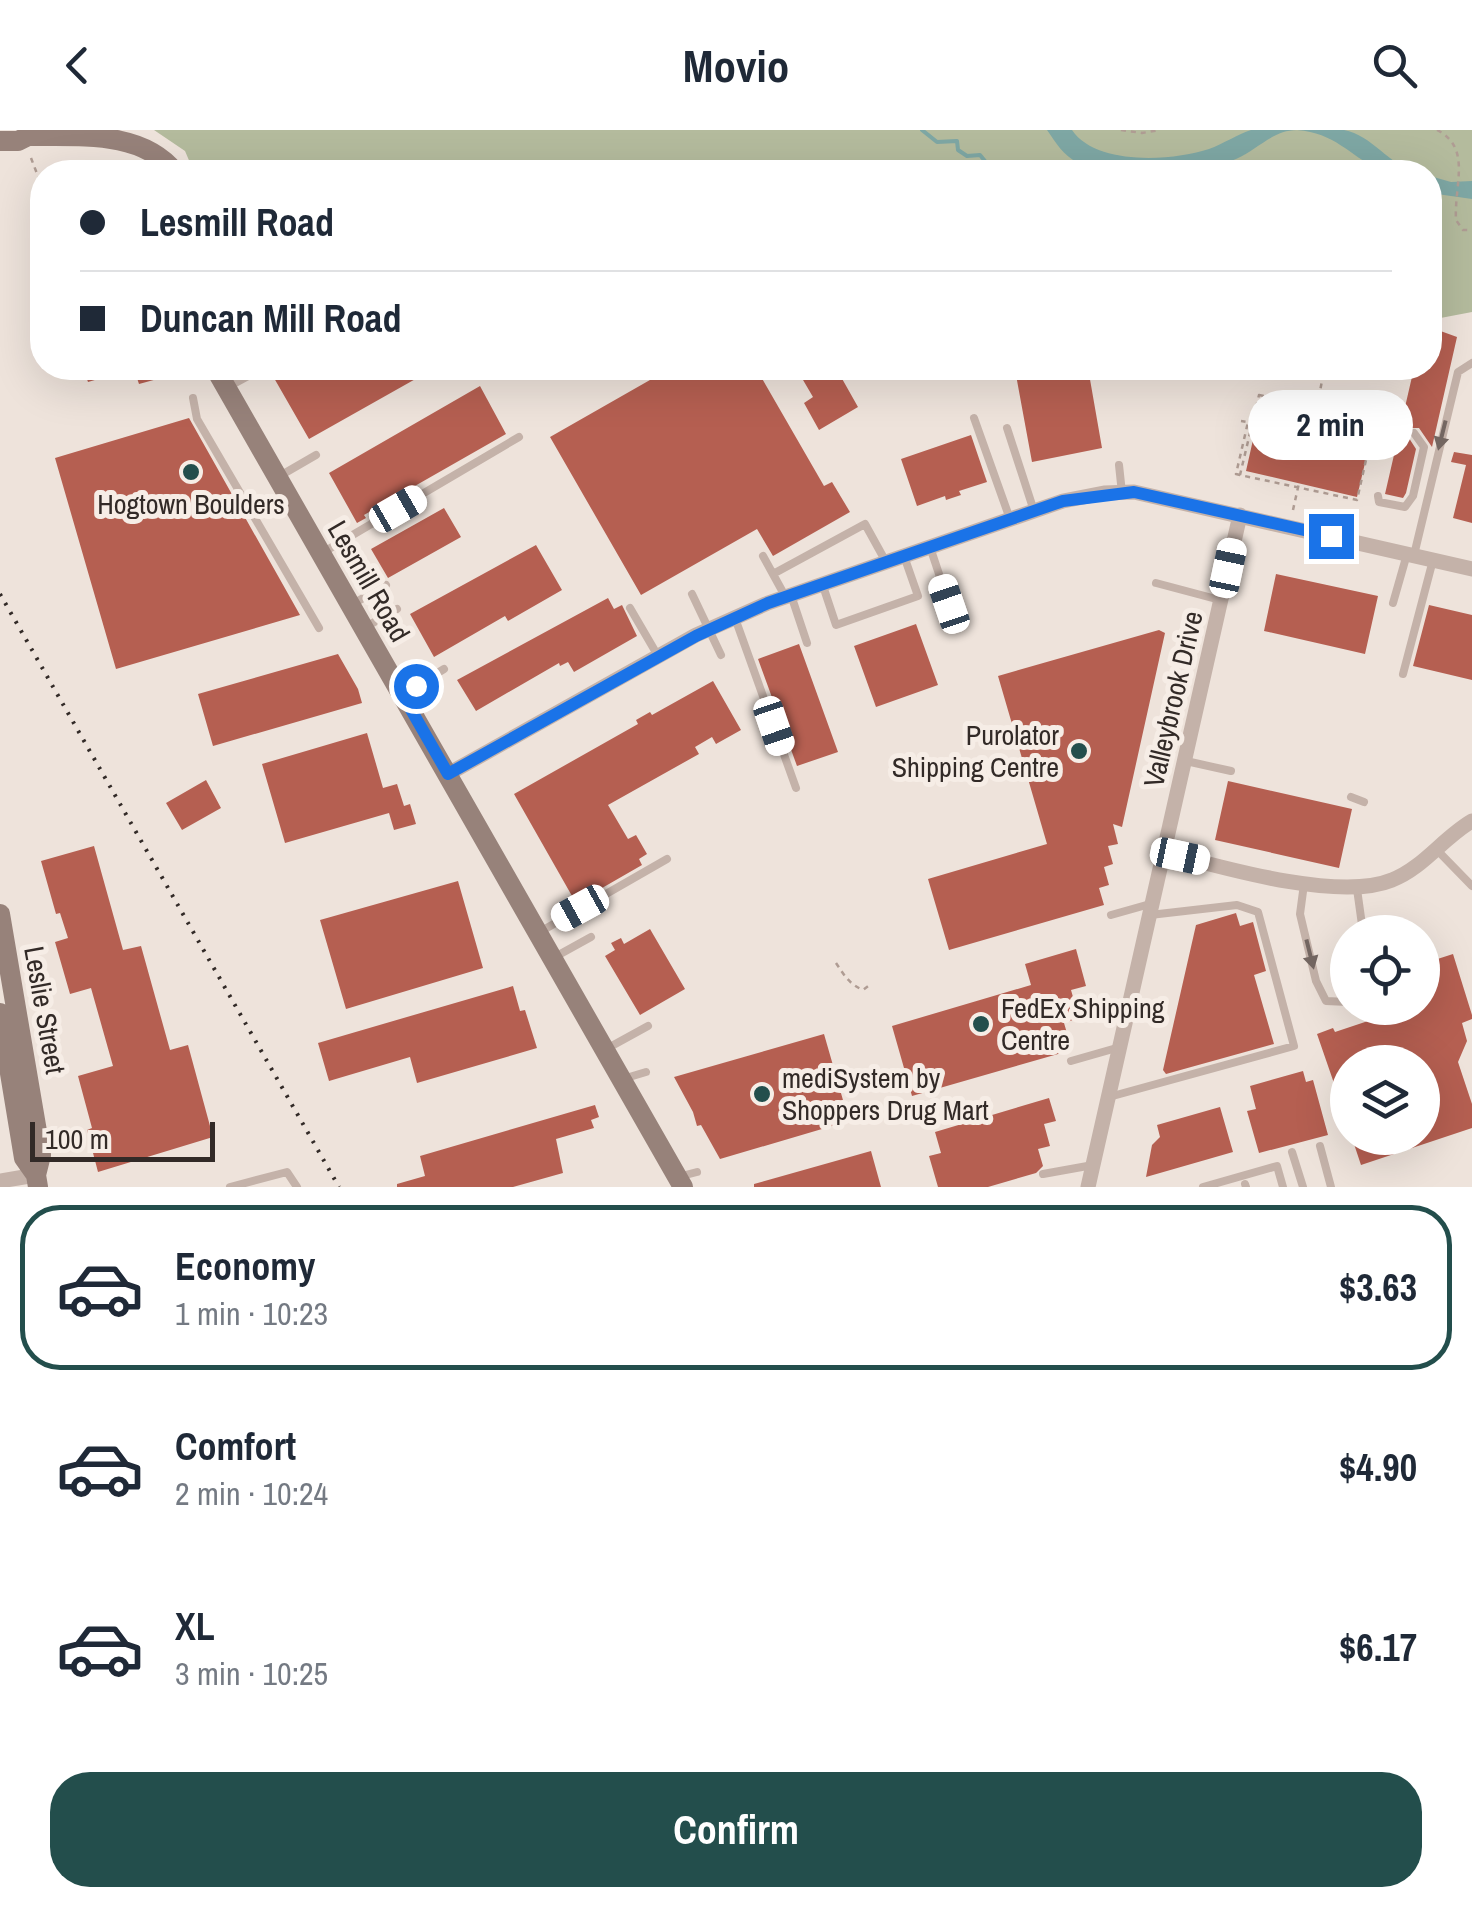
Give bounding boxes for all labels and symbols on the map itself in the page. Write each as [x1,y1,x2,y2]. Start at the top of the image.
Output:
callout: 2 min [1248,391,1414,461]
one-way arrow [1434,420,1449,451]
marker: Hogtown Boulders [180,461,202,483]
car [365,481,431,537]
place label: Hogtown Boulders [97,485,285,523]
street label: Lesmill Road [319,513,419,649]
route end [1309,514,1354,559]
car [1207,536,1249,600]
car [925,571,973,637]
street label: Valleybrook Drive [1134,607,1212,791]
route start [394,664,439,709]
car [750,693,798,759]
place label: Purolator Shipping Centre [892,716,1059,786]
marker: Purolator Shipping Centre [1068,740,1090,762]
car [1148,835,1212,877]
car [546,880,614,936]
one-way arrow [1302,939,1318,970]
street label: Leslie Street [15,943,75,1077]
place label: FedEx Shipping Centre [1001,989,1165,1059]
marker: FedEx Shipping Centre [970,1013,992,1035]
place label: mediSystem by Shoppers Drug Mart [782,1059,989,1129]
marker: mediSystem by Shoppers Drug Mart [751,1083,773,1105]
scale bar [30,1117,215,1162]

